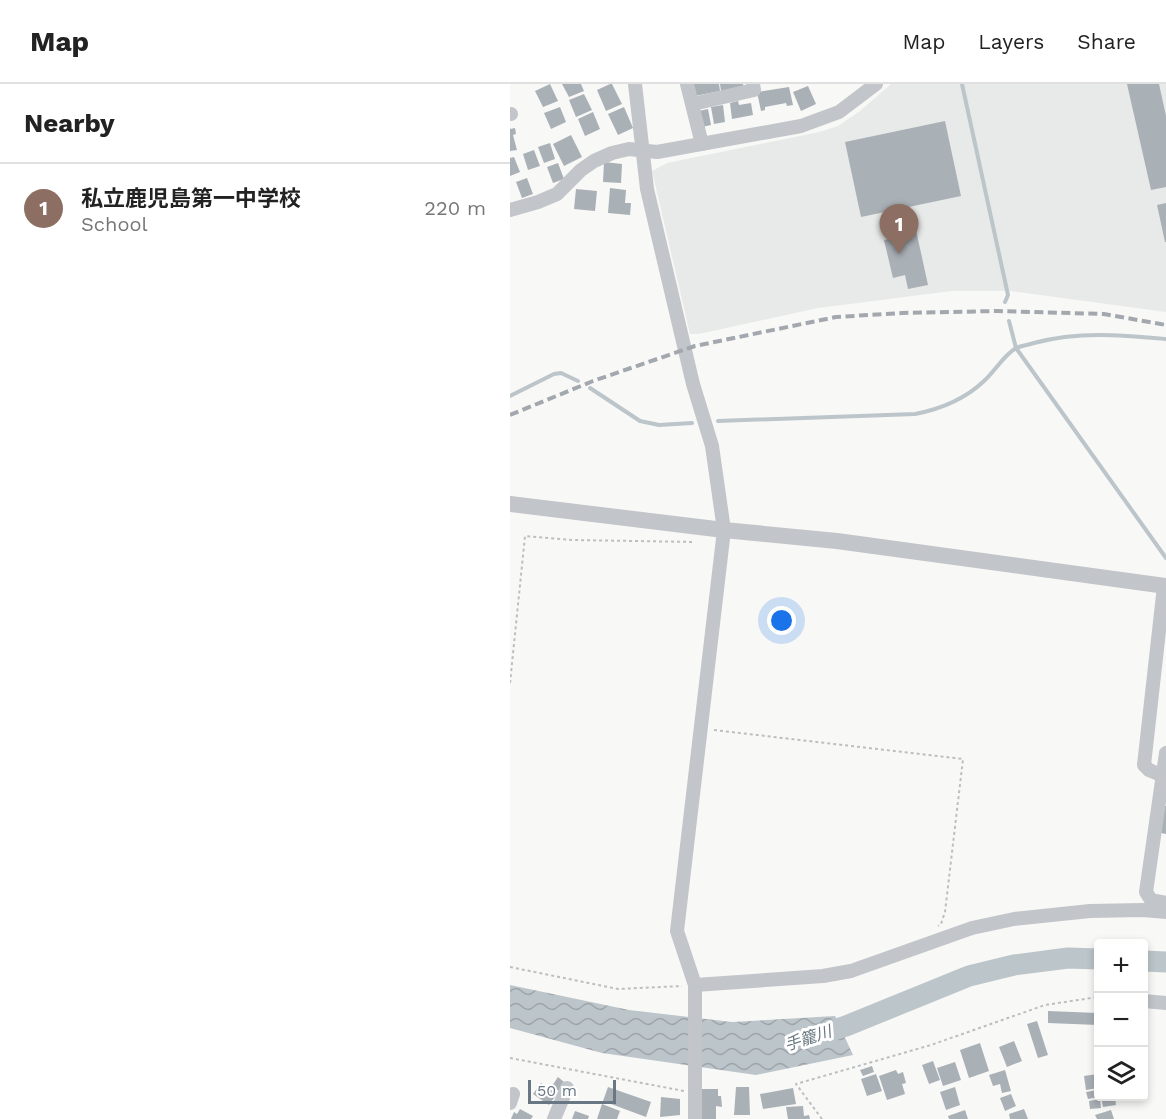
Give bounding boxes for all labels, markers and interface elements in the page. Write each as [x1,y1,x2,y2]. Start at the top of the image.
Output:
text: Map [30,25,89,58]
text: Map [902,29,945,54]
text: Layers [978,29,1044,54]
text: Share [1077,29,1136,54]
text: Nearby [24,108,115,138]
text: 私立鹿児島第一中学校 [81,186,301,211]
text: 1 [39,196,48,220]
text: 220 m [424,196,486,220]
pin: 1 [880,204,918,254]
text: School [81,212,148,236]
your location [767,606,796,635]
map controls [1094,939,1148,1101]
button: + [1094,939,1148,993]
button: − [1094,993,1148,1047]
water label: 手籠川 [782,1021,836,1054]
button: layers [1094,1047,1148,1101]
scale bar [528,1077,616,1104]
text: 50 m [537,1081,577,1100]

